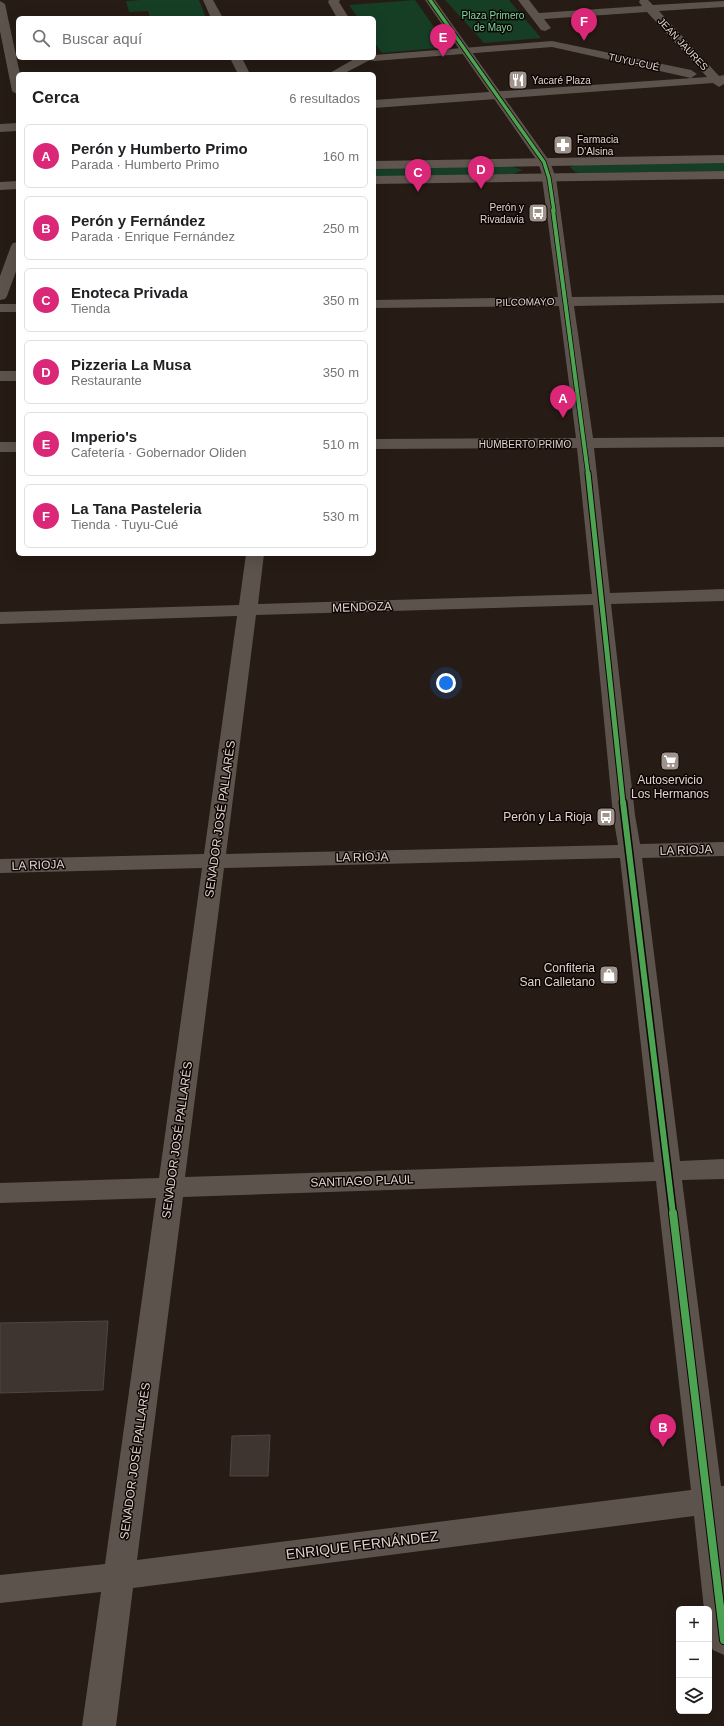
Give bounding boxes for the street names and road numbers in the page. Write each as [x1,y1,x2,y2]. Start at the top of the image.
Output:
street label: JEAN JAURES [656,15,710,73]
street label: TUYU-CUÉ [608,50,661,73]
street label: PILCOMAYO [496,296,555,308]
street label: HUMBERTO PRIMO [479,439,571,450]
street label: MENDOZA [332,599,392,615]
street label: SENADOR JOSÉ PALLARÉS [201,739,238,898]
street label: LA RIOJA [659,842,713,858]
street label: LA RIOJA [336,850,388,864]
street label: LA RIOJA [11,857,65,873]
street label: SENADOR JOSÉ PALLARÉS [158,1060,195,1219]
street label: SANTIAGO PLAUL [310,1172,414,1190]
street label: SENADOR JOSÉ PALLARÉS [116,1381,153,1540]
street label: ENRIQUE FERNÁNDEZ [285,1528,439,1562]

